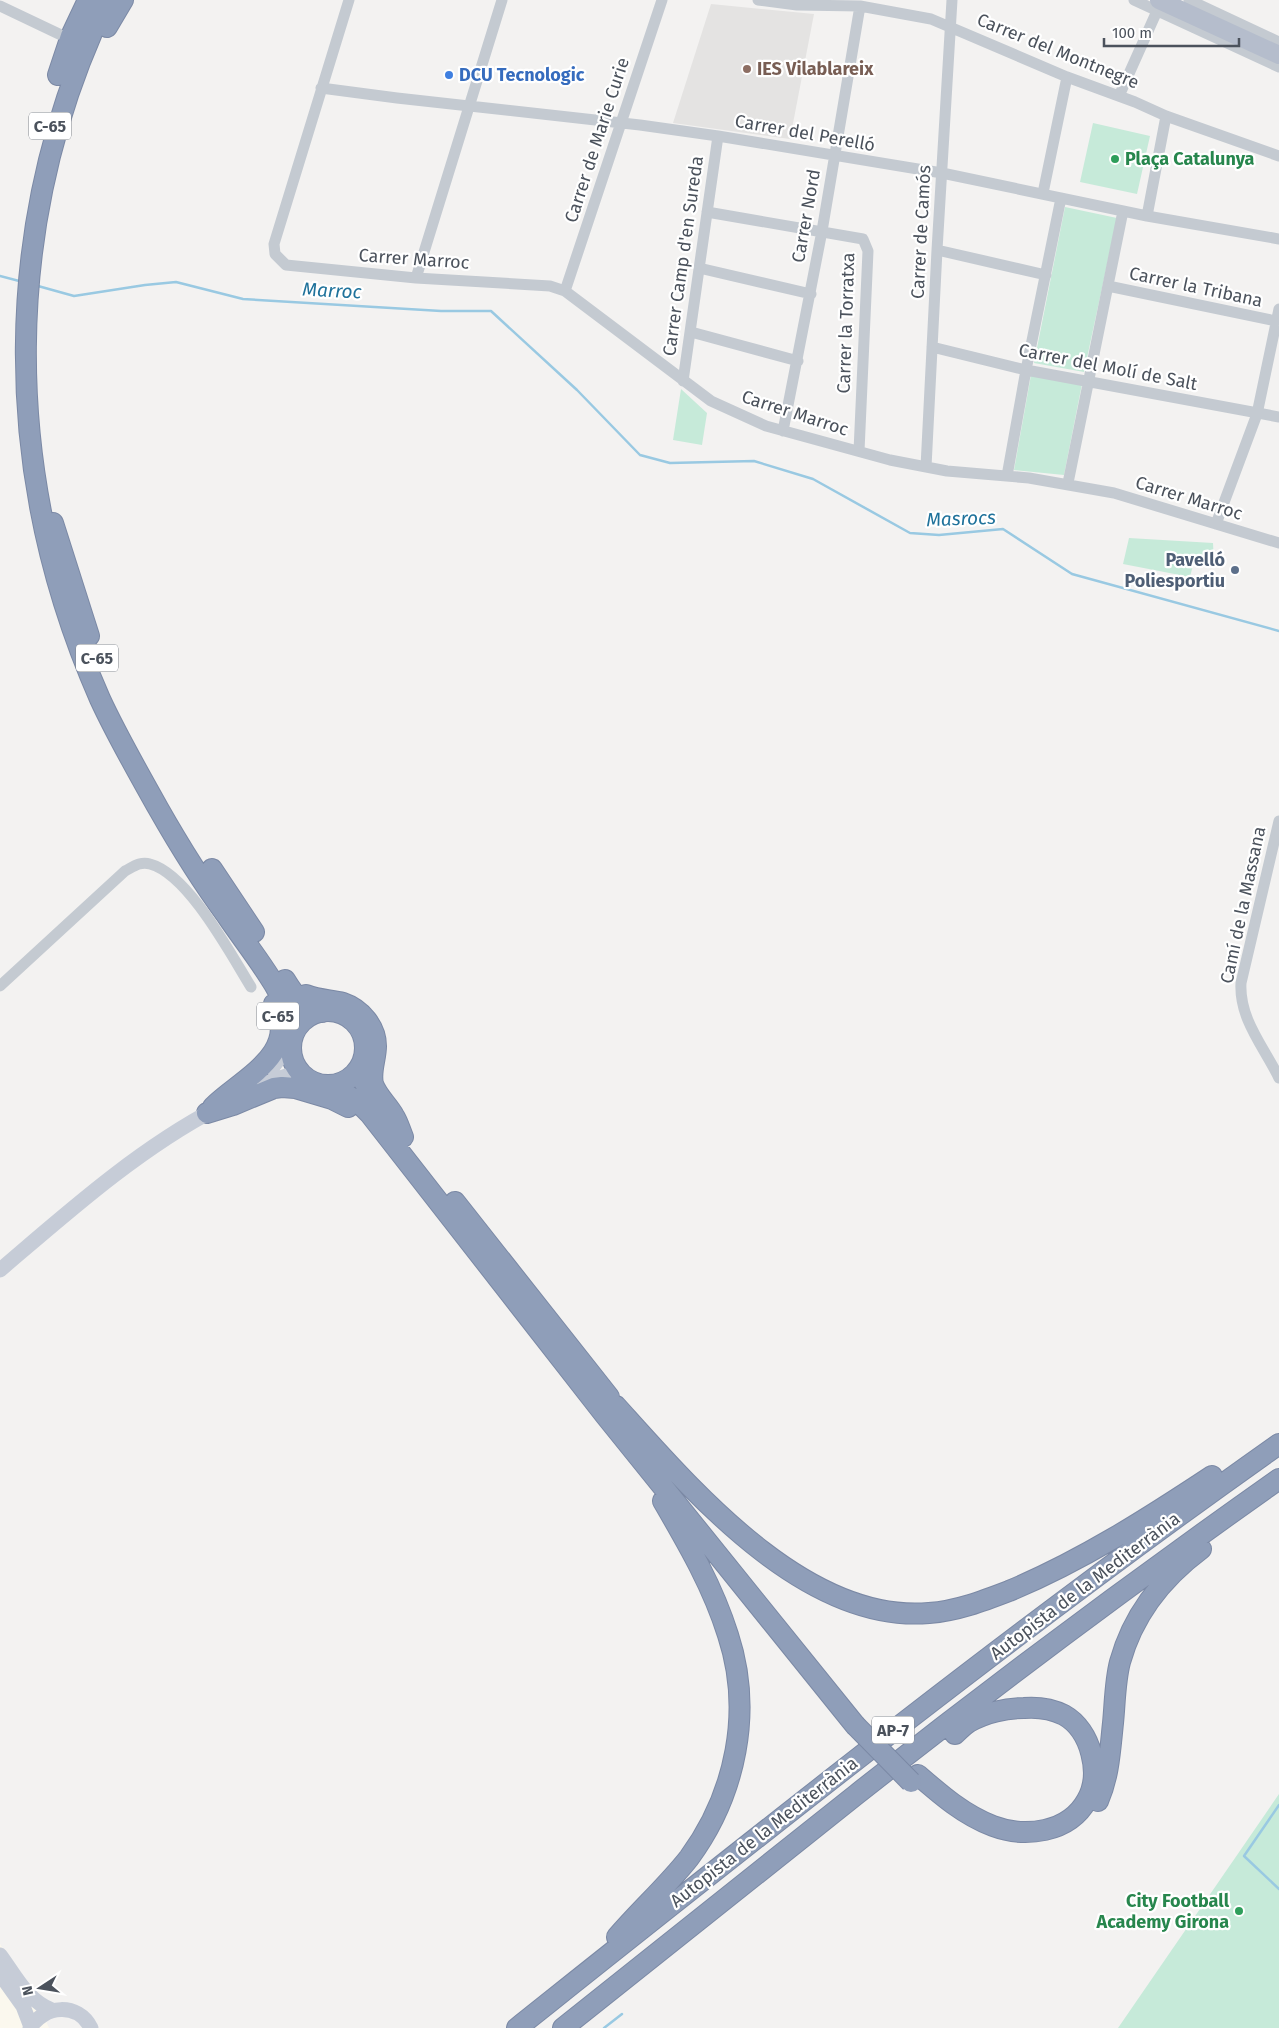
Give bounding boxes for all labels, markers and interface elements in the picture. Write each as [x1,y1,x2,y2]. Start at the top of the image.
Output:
street label: Carrer del Montnegre [974,8,1142,94]
scale bar [1104,15,1239,47]
text: 100 m [1112,24,1152,42]
street label: Carrer de Marie Curie [560,55,634,225]
place label: IES Vilablareix [757,58,874,80]
marker: IES Vilablareix [741,63,753,75]
place label: DCU Tecnologic [459,64,585,86]
marker: DCU Tecnologic [443,69,455,81]
street label: Carrer del Perelló [733,110,877,156]
road number: C-65 [29,112,71,140]
place label: Plaça Catalunya [1125,148,1255,170]
marker: Plaça Catalunya [1109,153,1121,165]
street label: Carrer Camp d'en Sureda [658,155,708,357]
street label: Carrer de Camós [907,165,935,299]
street label: Carrer Nord [787,168,825,264]
street label: Carrer Marroc [358,244,470,274]
street label: Carrer la Torratxa [833,252,859,394]
street label: Carrer la Tribana [1127,262,1265,312]
water label: Marroc [302,277,362,304]
street label: Carrer del Molí de Salt [1017,339,1200,395]
street label: Carrer Marroc [739,385,851,441]
street label: Carrer Marroc [1133,471,1246,525]
water label: Masrocs [926,506,996,531]
place label: Pavelló Poliesportiu [1124,549,1225,592]
marker: Pavelló Poliesportiu [1229,564,1241,576]
road number: C-65 [76,644,118,671]
street label: Camí de la Massana [1216,824,1270,986]
road number: C-65 [257,1002,299,1030]
street label: Autopista de la Mediterrània [986,1507,1184,1665]
road number: AP-7 [872,1716,914,1744]
street label: Autopista de la Mediterrània [666,1752,862,1912]
place label: City Football Academy Girona [1096,1890,1230,1933]
marker: City Football Academy Girona [1233,1905,1245,1917]
north arrow [15,1963,65,2013]
text: N [18,1984,37,1997]

